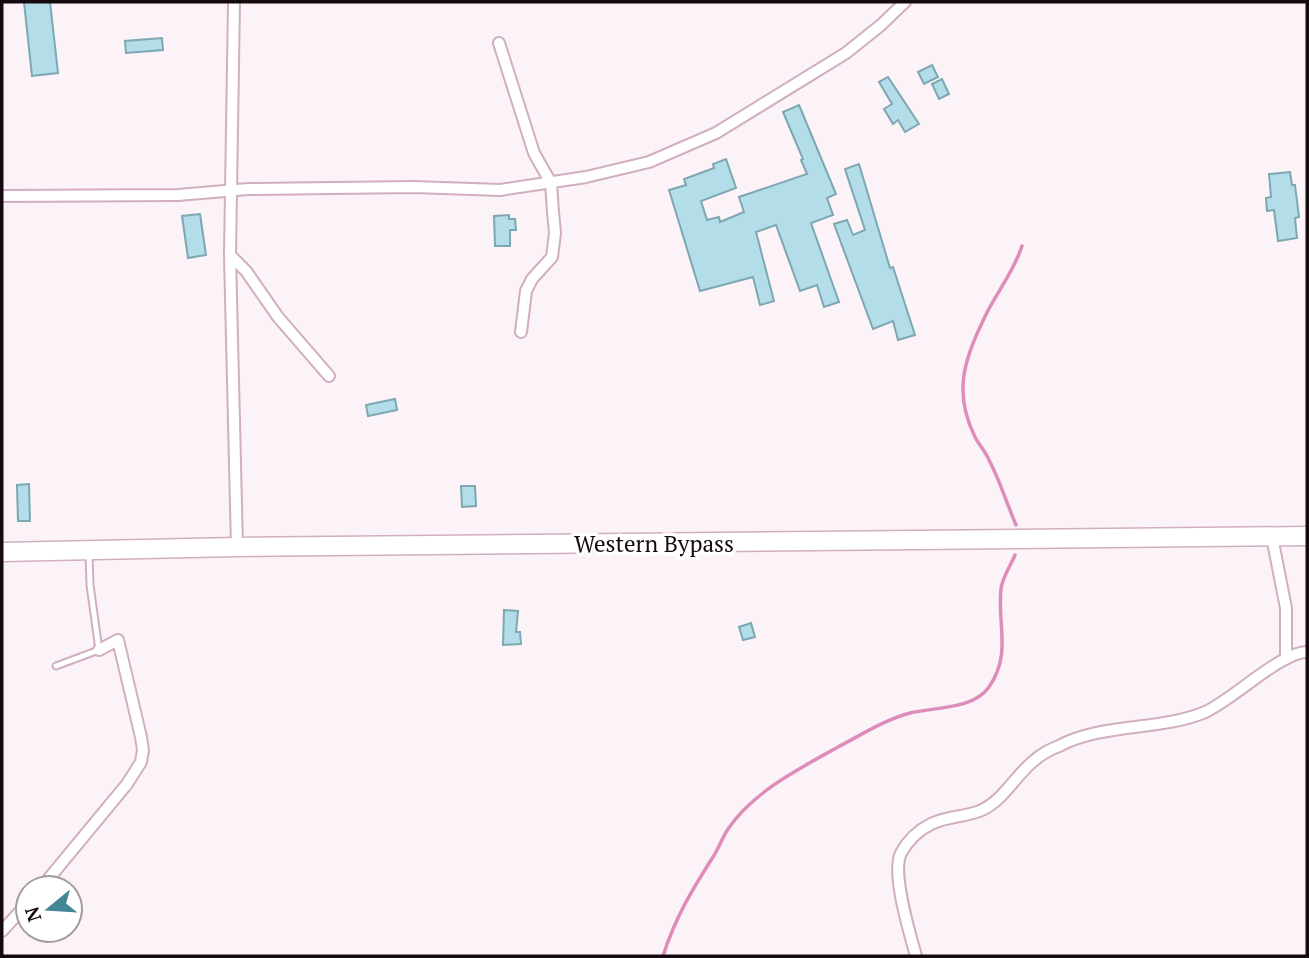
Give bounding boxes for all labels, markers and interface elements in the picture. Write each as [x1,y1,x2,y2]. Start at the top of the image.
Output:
street label: Western Bypass [574,528,734,559]
north arrow [14,874,84,944]
text: N [18,903,46,925]

